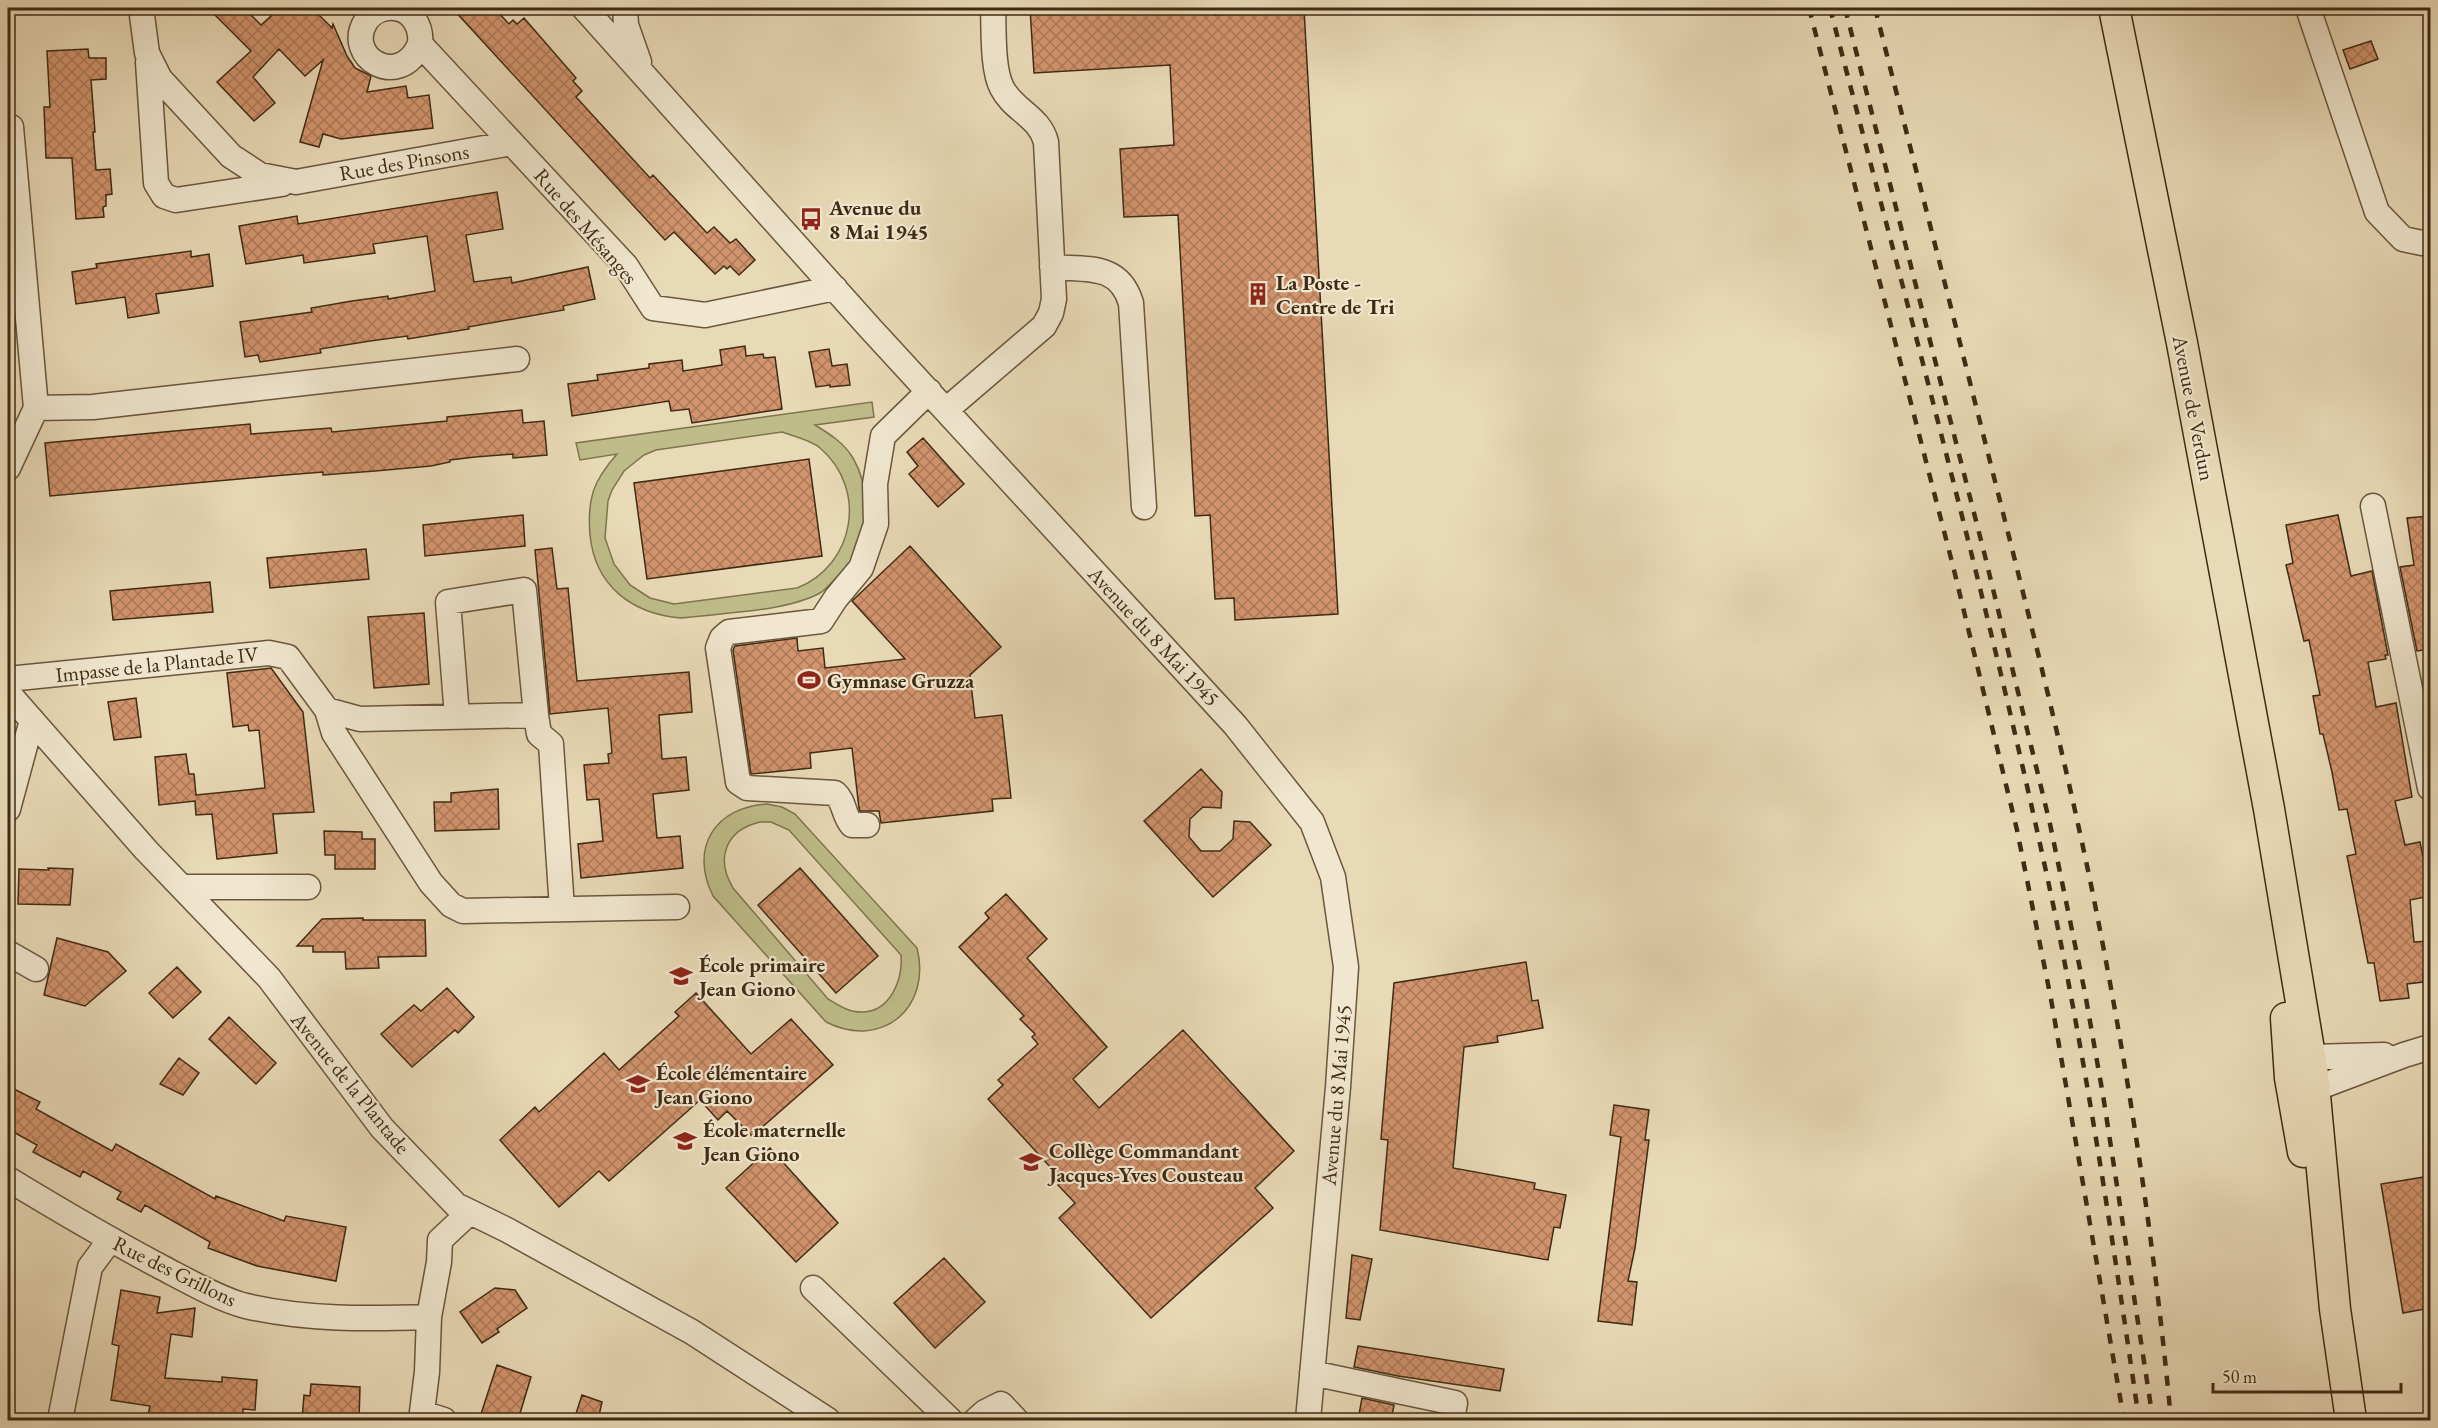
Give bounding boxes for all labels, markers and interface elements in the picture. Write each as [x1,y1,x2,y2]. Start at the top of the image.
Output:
street label: Rue des Pinsons [337,137,471,187]
street label: Rue des Mésanges [528,162,644,290]
place label: Avenue du 8 Mai 1945 [828,194,929,245]
bus stop icon: Avenue du 8 Mai 1945 [798,206,824,232]
place label: La Poste - Centre de Tri [1276,269,1394,320]
building icon: La Poste - Centre de Tri [1245,281,1271,307]
street label: Avenue de Verdun [2166,332,2221,483]
street label: Avenue du 8 Mai 1945 [1082,560,1226,711]
street label: Impasse de la Plantade IV [54,640,261,688]
sports icon: Gymnase Gruzza [796,667,822,693]
place label: Gymnase Gruzza [827,667,975,694]
place label: École primaire Jean Giono [697,951,825,1002]
school or university icon: École primaire Jean Giono [668,963,694,989]
street label: Avenue du 8 Mai 1945 [1315,1004,1357,1187]
street label: Avenue de la Plantade [285,1006,417,1159]
place label: École élémentaire Jean Giono [654,1059,807,1110]
school or university icon: École élémentaire Jean Giono [625,1071,651,1097]
place label: École maternelle Jean Giono [701,1116,846,1167]
school or university icon: École maternelle Jean Giono [672,1128,698,1154]
place label: Collège Commandant Jacques-Yves Cousteau [1047,1137,1244,1188]
school or university icon: Collège Commandant Jacques-Yves Cousteau [1018,1149,1044,1175]
street label: Rue des Grillons [109,1229,241,1313]
scale bar [2213,1356,2400,1394]
text: 50 m [2222,1365,2257,1388]

